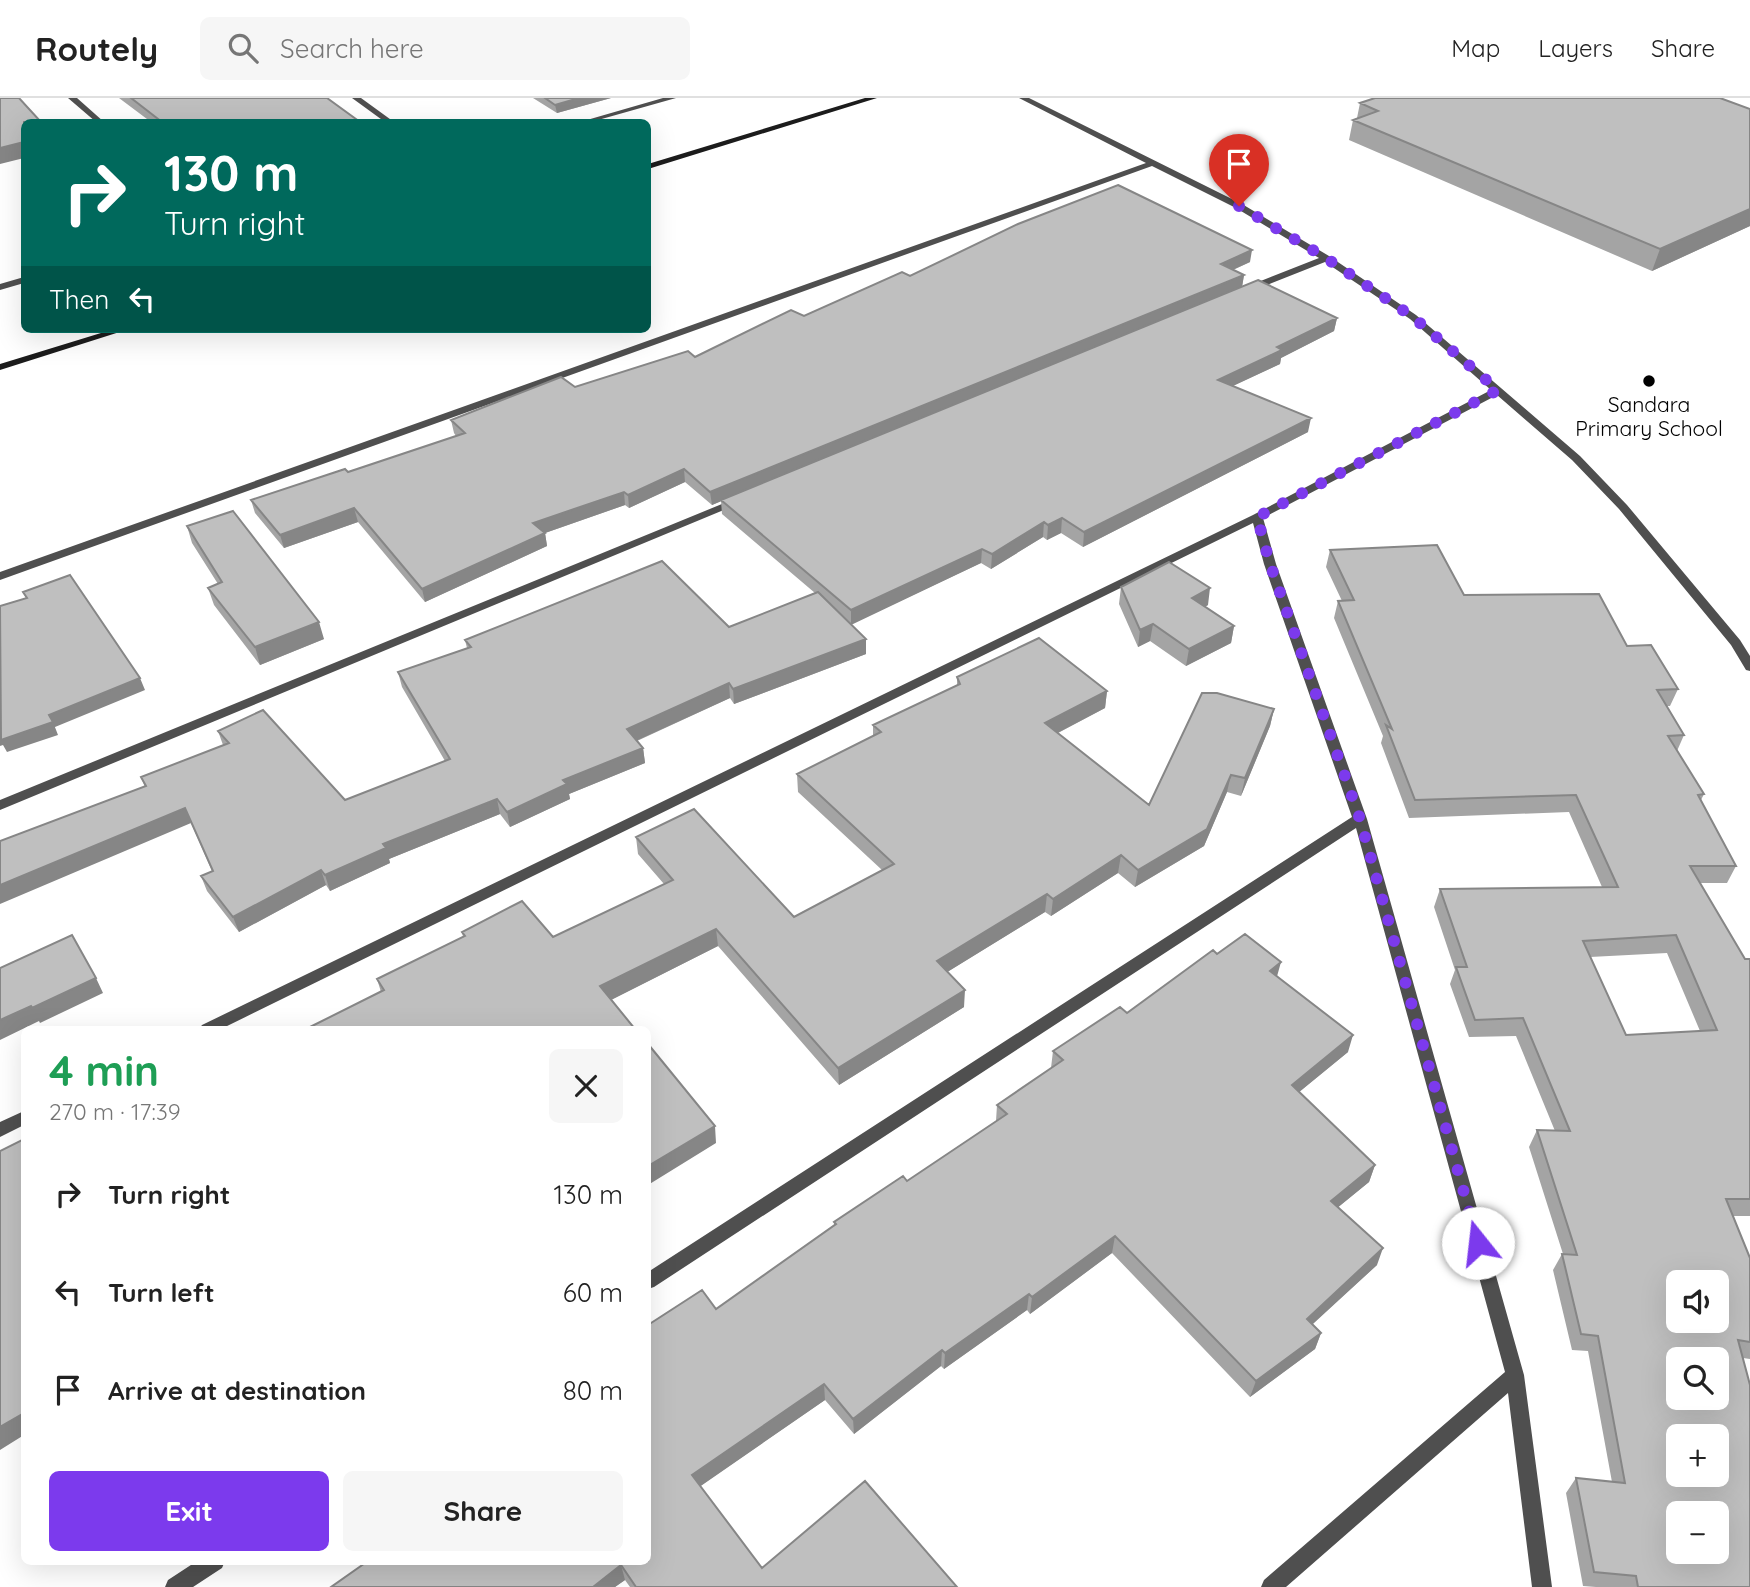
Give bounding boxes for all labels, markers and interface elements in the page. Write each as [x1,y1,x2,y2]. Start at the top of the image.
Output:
search box [200,17,690,80]
text: Routely [35,28,158,69]
icon: search [224,29,262,67]
text: Search here [280,32,424,65]
text: Map [1451,33,1500,63]
text: Layers [1538,33,1613,63]
text: Share [1651,33,1715,63]
pin [1209,134,1269,206]
text: 130 m [164,142,298,203]
icon: arrive [1220,145,1258,183]
icon: right [49,147,140,238]
text: Turn right [164,203,305,243]
icon: left [123,280,161,318]
text: Then [49,283,109,316]
marker: Sandara Primary School [1641,373,1657,389]
place label: Sandara Primary School [1575,391,1723,441]
text: 4 min [49,1044,159,1097]
button: close [549,1049,623,1123]
text: 270 m · 17:39 [49,1097,181,1126]
icon: right [49,1175,87,1213]
text: Turn right [108,1178,230,1211]
text: 130 m [553,1178,623,1211]
position arrow [1441,1206,1515,1280]
map controls [1666,1270,1729,1564]
button: sound [1666,1270,1729,1333]
icon: left [49,1273,87,1311]
text: Turn left [108,1276,215,1309]
text: 60 m [563,1276,623,1309]
button: search [1666,1347,1729,1410]
icon: arrive [49,1371,87,1409]
text: Arrive at destination [108,1374,366,1407]
text: 80 m [563,1374,623,1407]
button: + [1666,1424,1729,1487]
button: Exit [49,1471,329,1551]
button: Share [343,1471,623,1551]
button: − [1666,1501,1729,1564]

